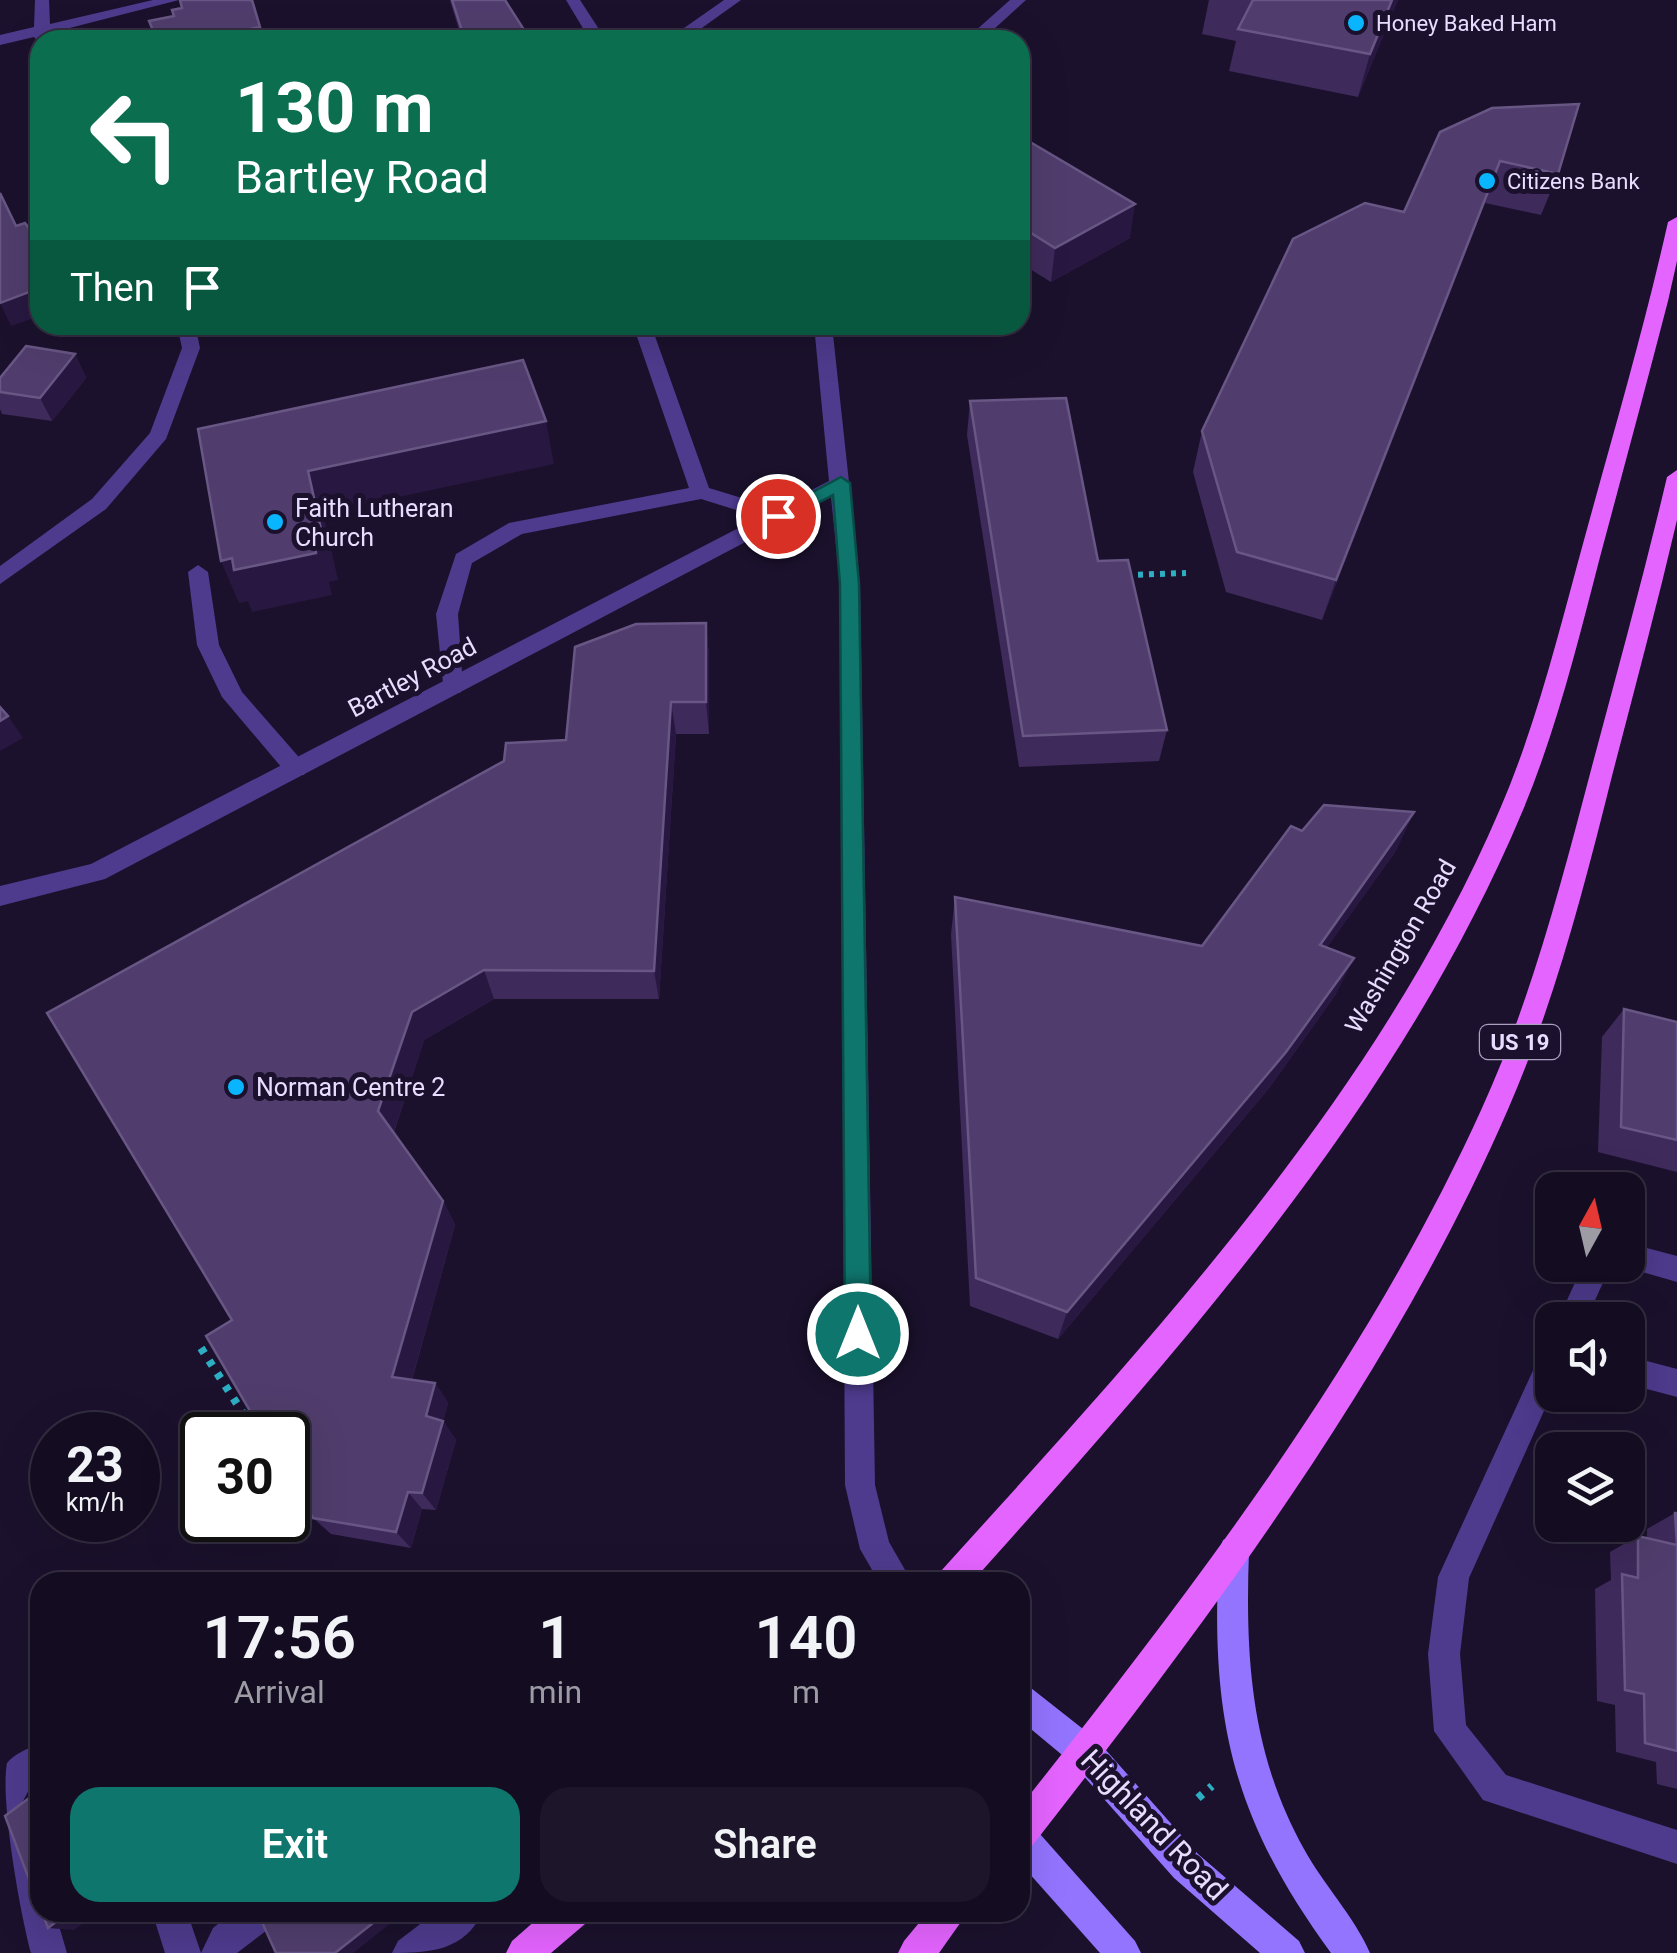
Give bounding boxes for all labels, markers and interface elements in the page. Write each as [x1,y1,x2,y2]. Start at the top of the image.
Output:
place label: Honey Baked Ham [1376,11,1557,36]
marker: Honey Baked Ham [1345,12,1367,34]
text: 130 m [235,67,434,149]
icon: left [70,70,200,200]
text: Bartley Road [235,151,489,204]
place label: Citizens Bank [1507,169,1640,194]
marker: Citizens Bank [1476,170,1498,192]
icon: arrive [175,260,230,315]
text: Then [70,266,155,310]
pin [736,474,821,559]
icon: arrive [751,489,806,544]
place label: Faith Lutheran Church [295,494,454,552]
marker: Faith Lutheran Church [264,511,286,533]
street label: Bartley Road [343,632,481,723]
street label: Washington Road [1339,854,1462,1038]
road number: US 19 [1480,1025,1560,1059]
place label: Norman Centre 2 [256,1073,445,1102]
marker: Norman Centre 2 [225,1076,247,1098]
north arrow [1535,1172,1645,1282]
map controls [1535,1172,1645,1542]
position arrow [806,1282,910,1386]
button: sound [1535,1302,1645,1412]
speed limit sign: 30 [180,1412,310,1542]
button: layers [1535,1432,1645,1542]
text: 23 [66,1436,124,1494]
text: km/h [66,1488,124,1517]
text: 17:56 [203,1602,356,1673]
text: 1 [538,1602,572,1673]
text: 140 [755,1602,857,1673]
text: Arrival [234,1673,325,1711]
text: min [529,1673,582,1711]
text: m [792,1673,820,1711]
street label: Highland Road [1074,1742,1235,1907]
button: Exit [70,1787,520,1902]
button: Share [540,1787,990,1902]

